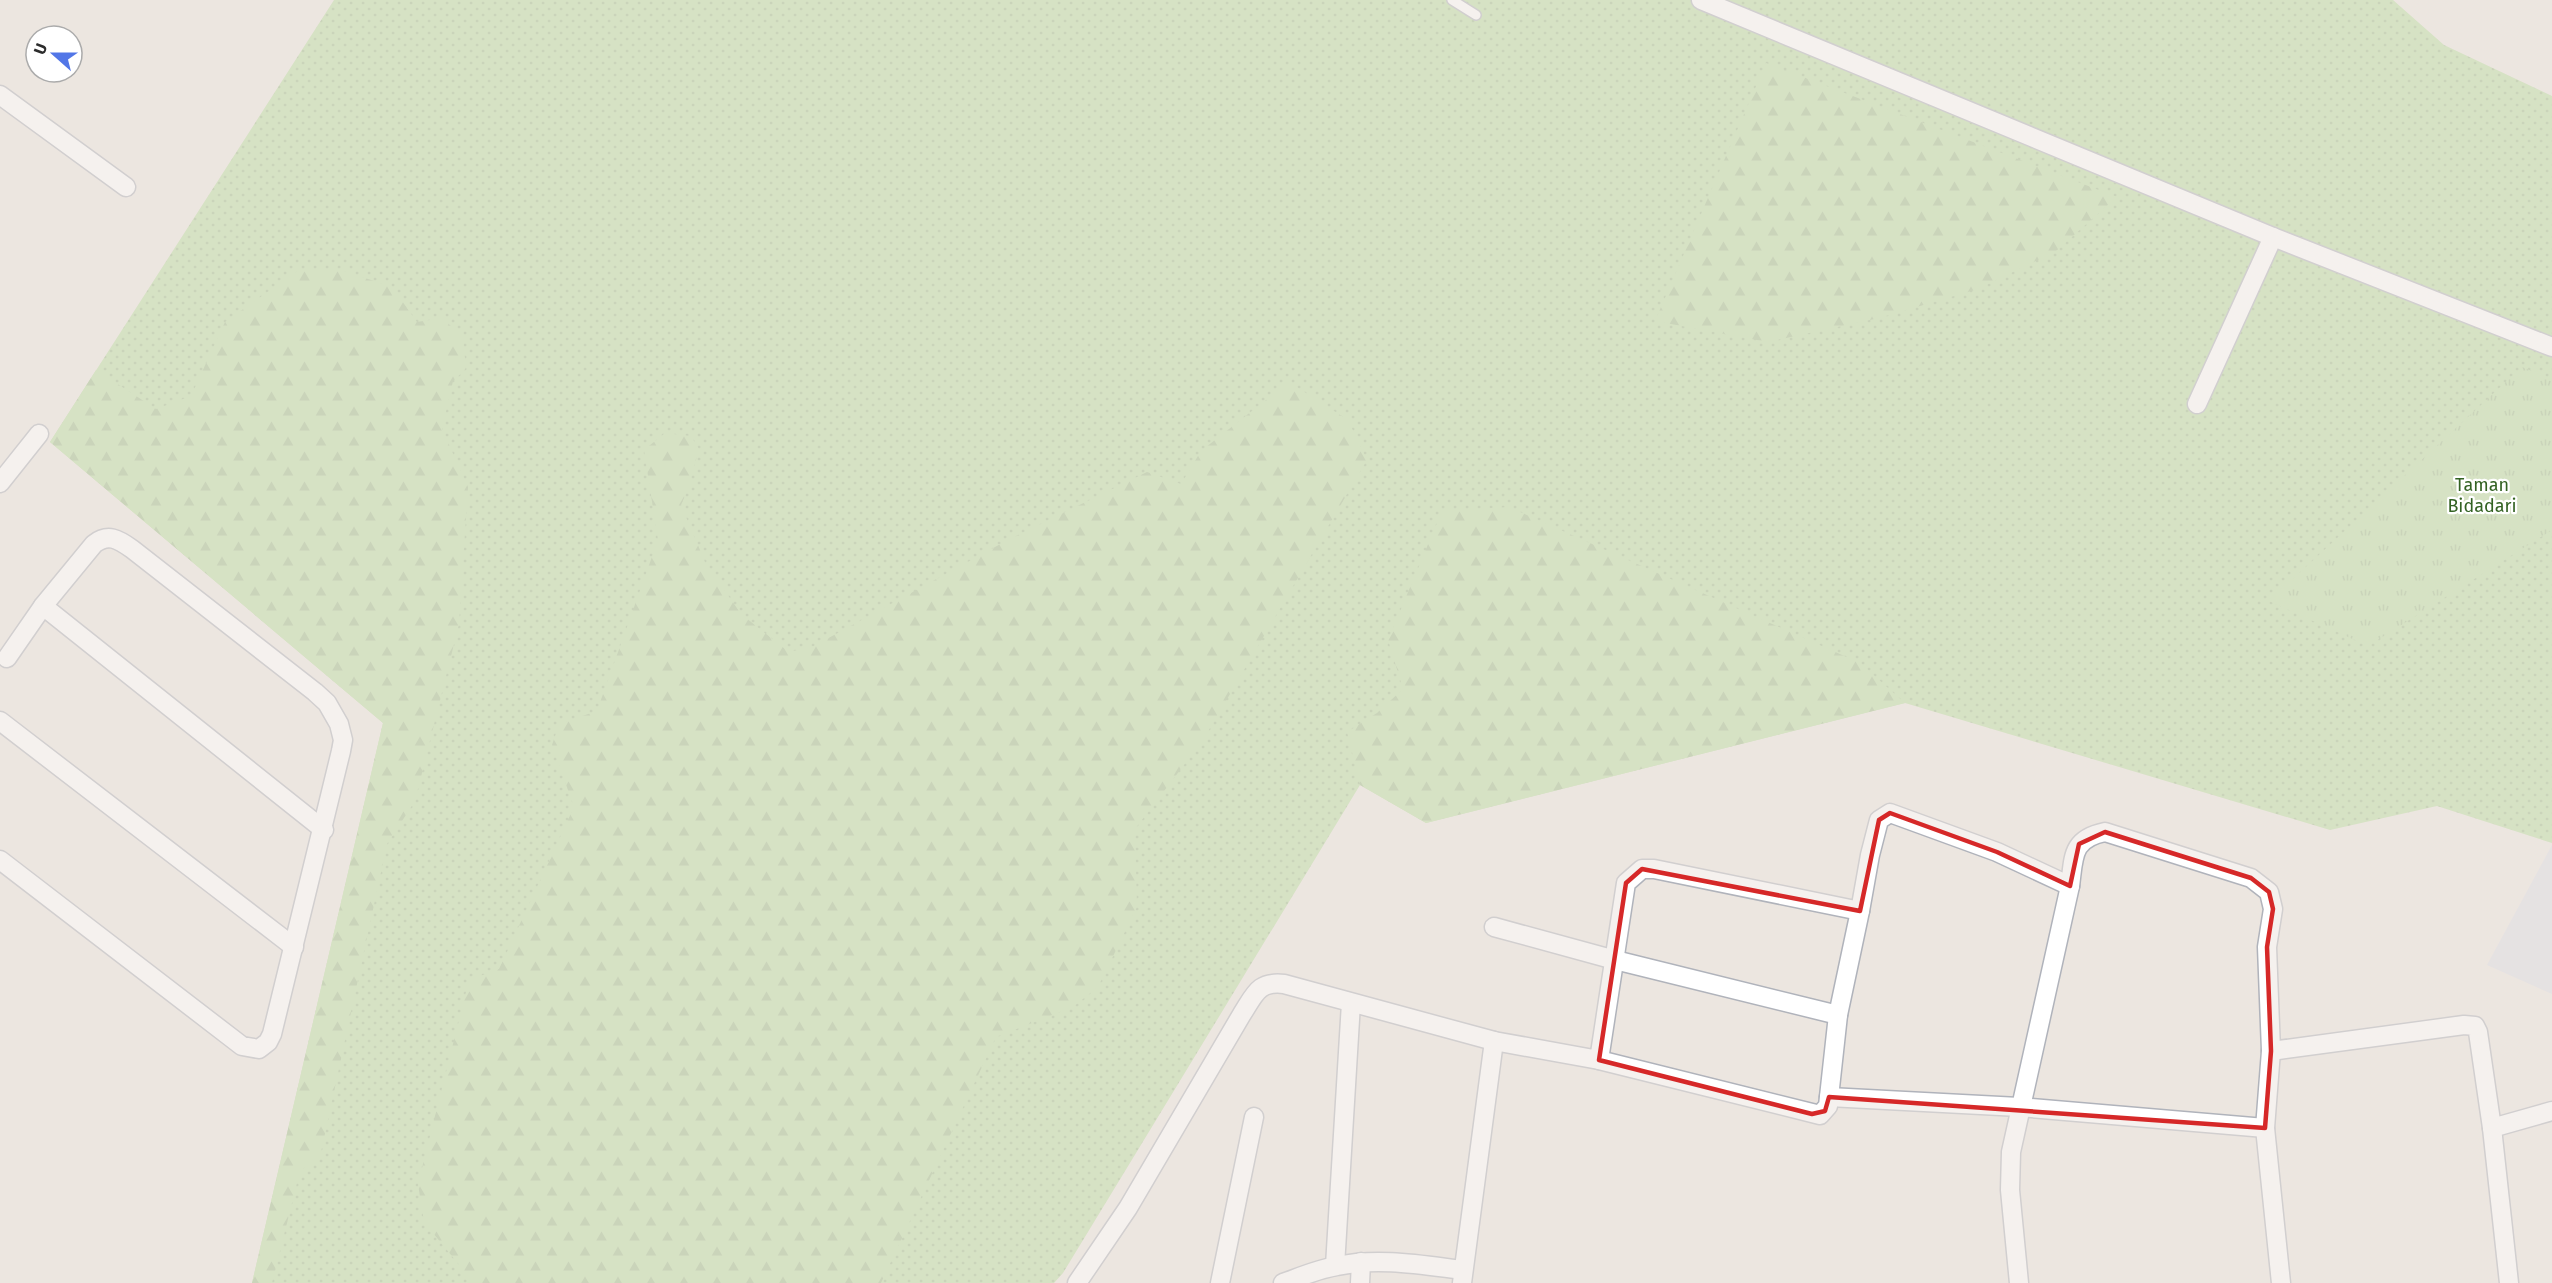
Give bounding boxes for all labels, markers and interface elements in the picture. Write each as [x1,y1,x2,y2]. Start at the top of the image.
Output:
north arrow [24,24,84,84]
text: U [30,41,51,57]
park label: Taman Bidadari [2447,474,2517,517]

